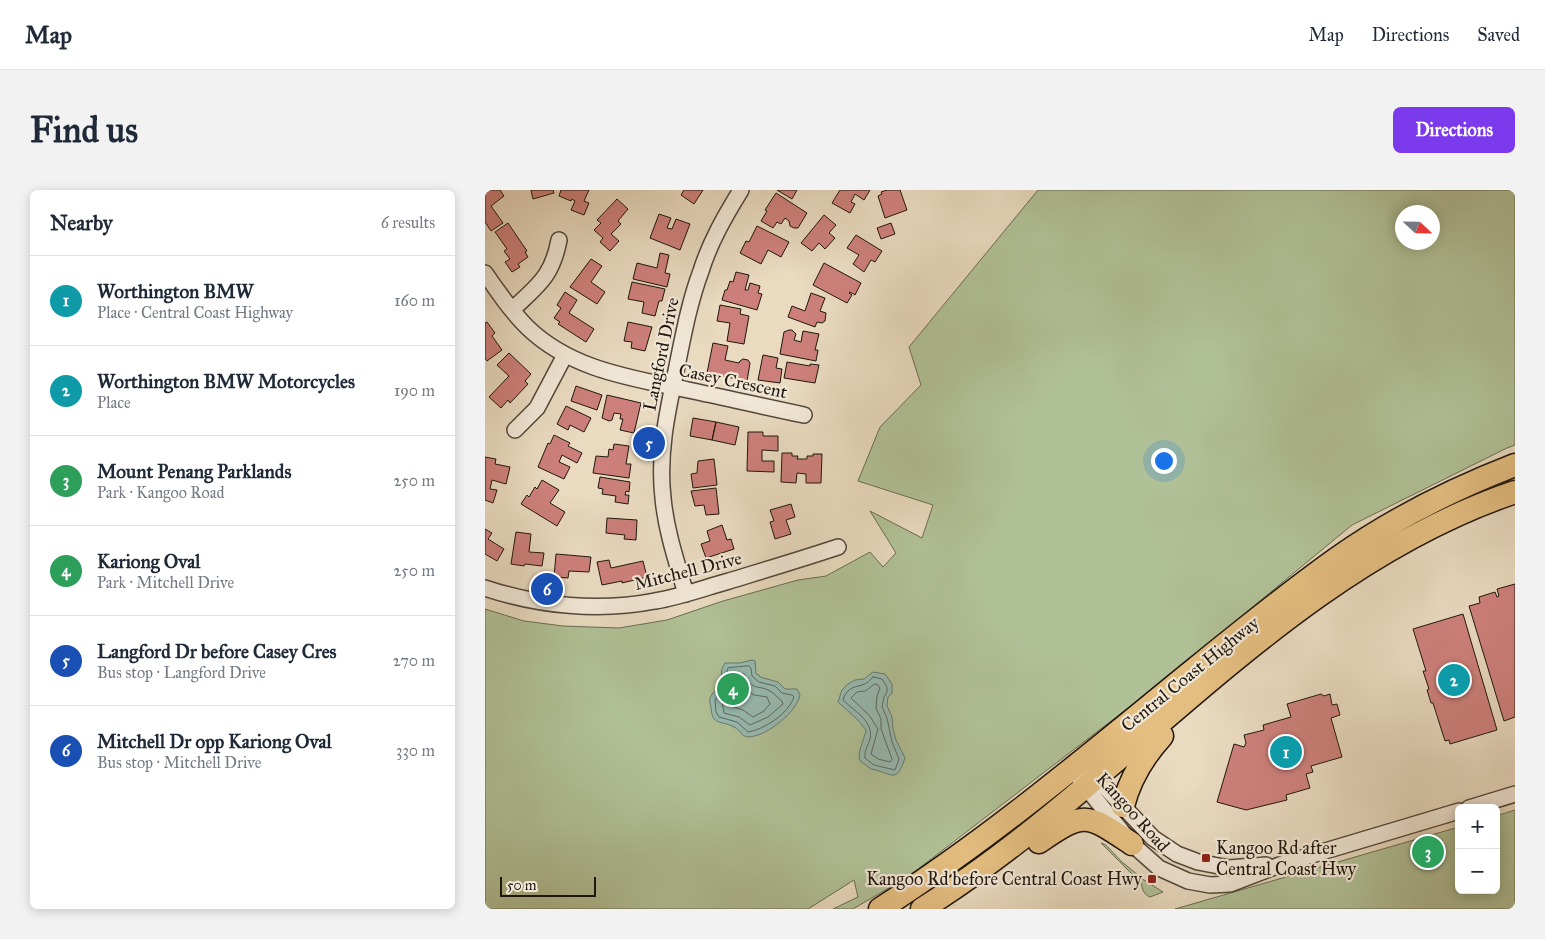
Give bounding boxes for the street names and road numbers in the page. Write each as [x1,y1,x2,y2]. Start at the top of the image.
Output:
street label: Langford Drive [638,295,685,413]
street label: Casey Crescent [677,359,790,403]
street label: Mitchell Drive [632,547,744,595]
street label: Central Coast Highway [1117,611,1264,737]
street label: Kangoo Road [1091,768,1174,857]

